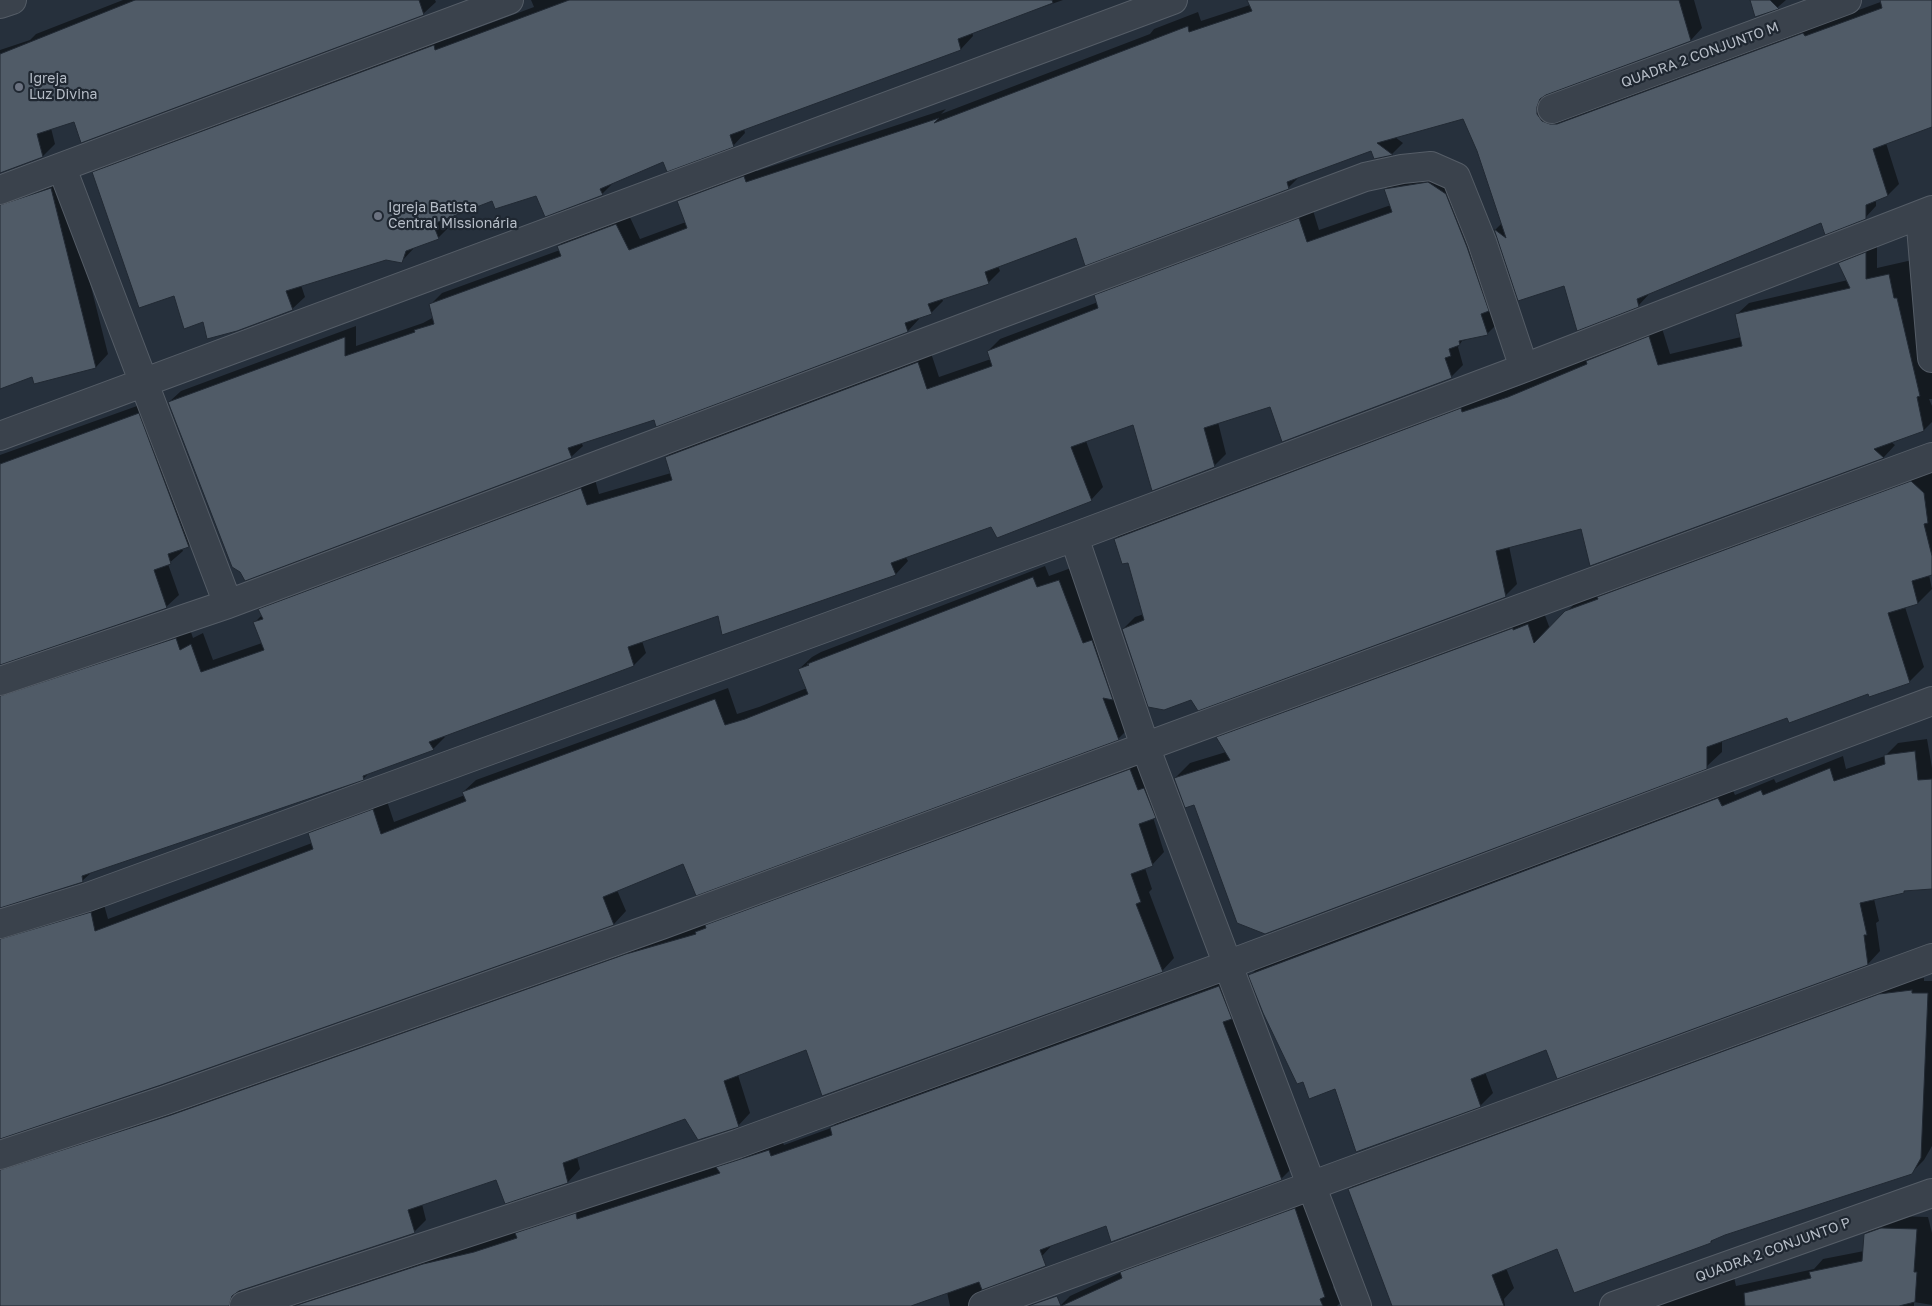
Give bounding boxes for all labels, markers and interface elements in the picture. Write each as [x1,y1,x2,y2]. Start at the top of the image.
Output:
street label: QUADRA 2 CONJUNTO M [1619,19,1781,91]
place label: Igreja Luz Divina [29,71,97,104]
marker: Igreja Luz Divina [13,81,25,93]
place label: Igreja Batista Central Missionária [388,200,517,232]
marker: Igreja Batista Central Missionária [372,210,384,222]
street label: QUADRA 2 CONJUNTO P [1693,1214,1853,1286]

